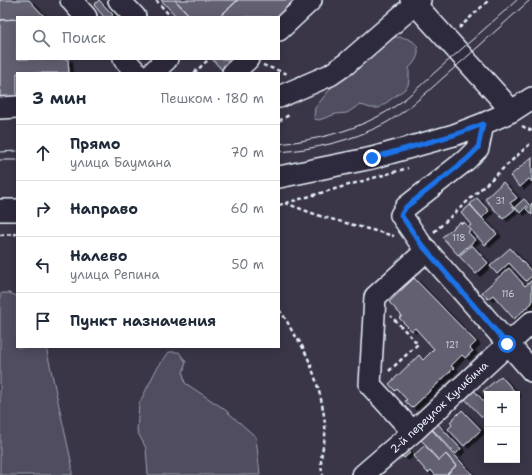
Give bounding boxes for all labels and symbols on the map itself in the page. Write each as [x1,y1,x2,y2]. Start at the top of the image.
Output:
route end [363,149,381,167]
house number: 31 [495,195,505,207]
house number: 118 [452,232,466,244]
house number: 116 [501,288,515,300]
route start [498,335,516,353]
house number: 121 [446,339,458,351]
street label: 2-й переулок Кулибина [387,358,492,457]

